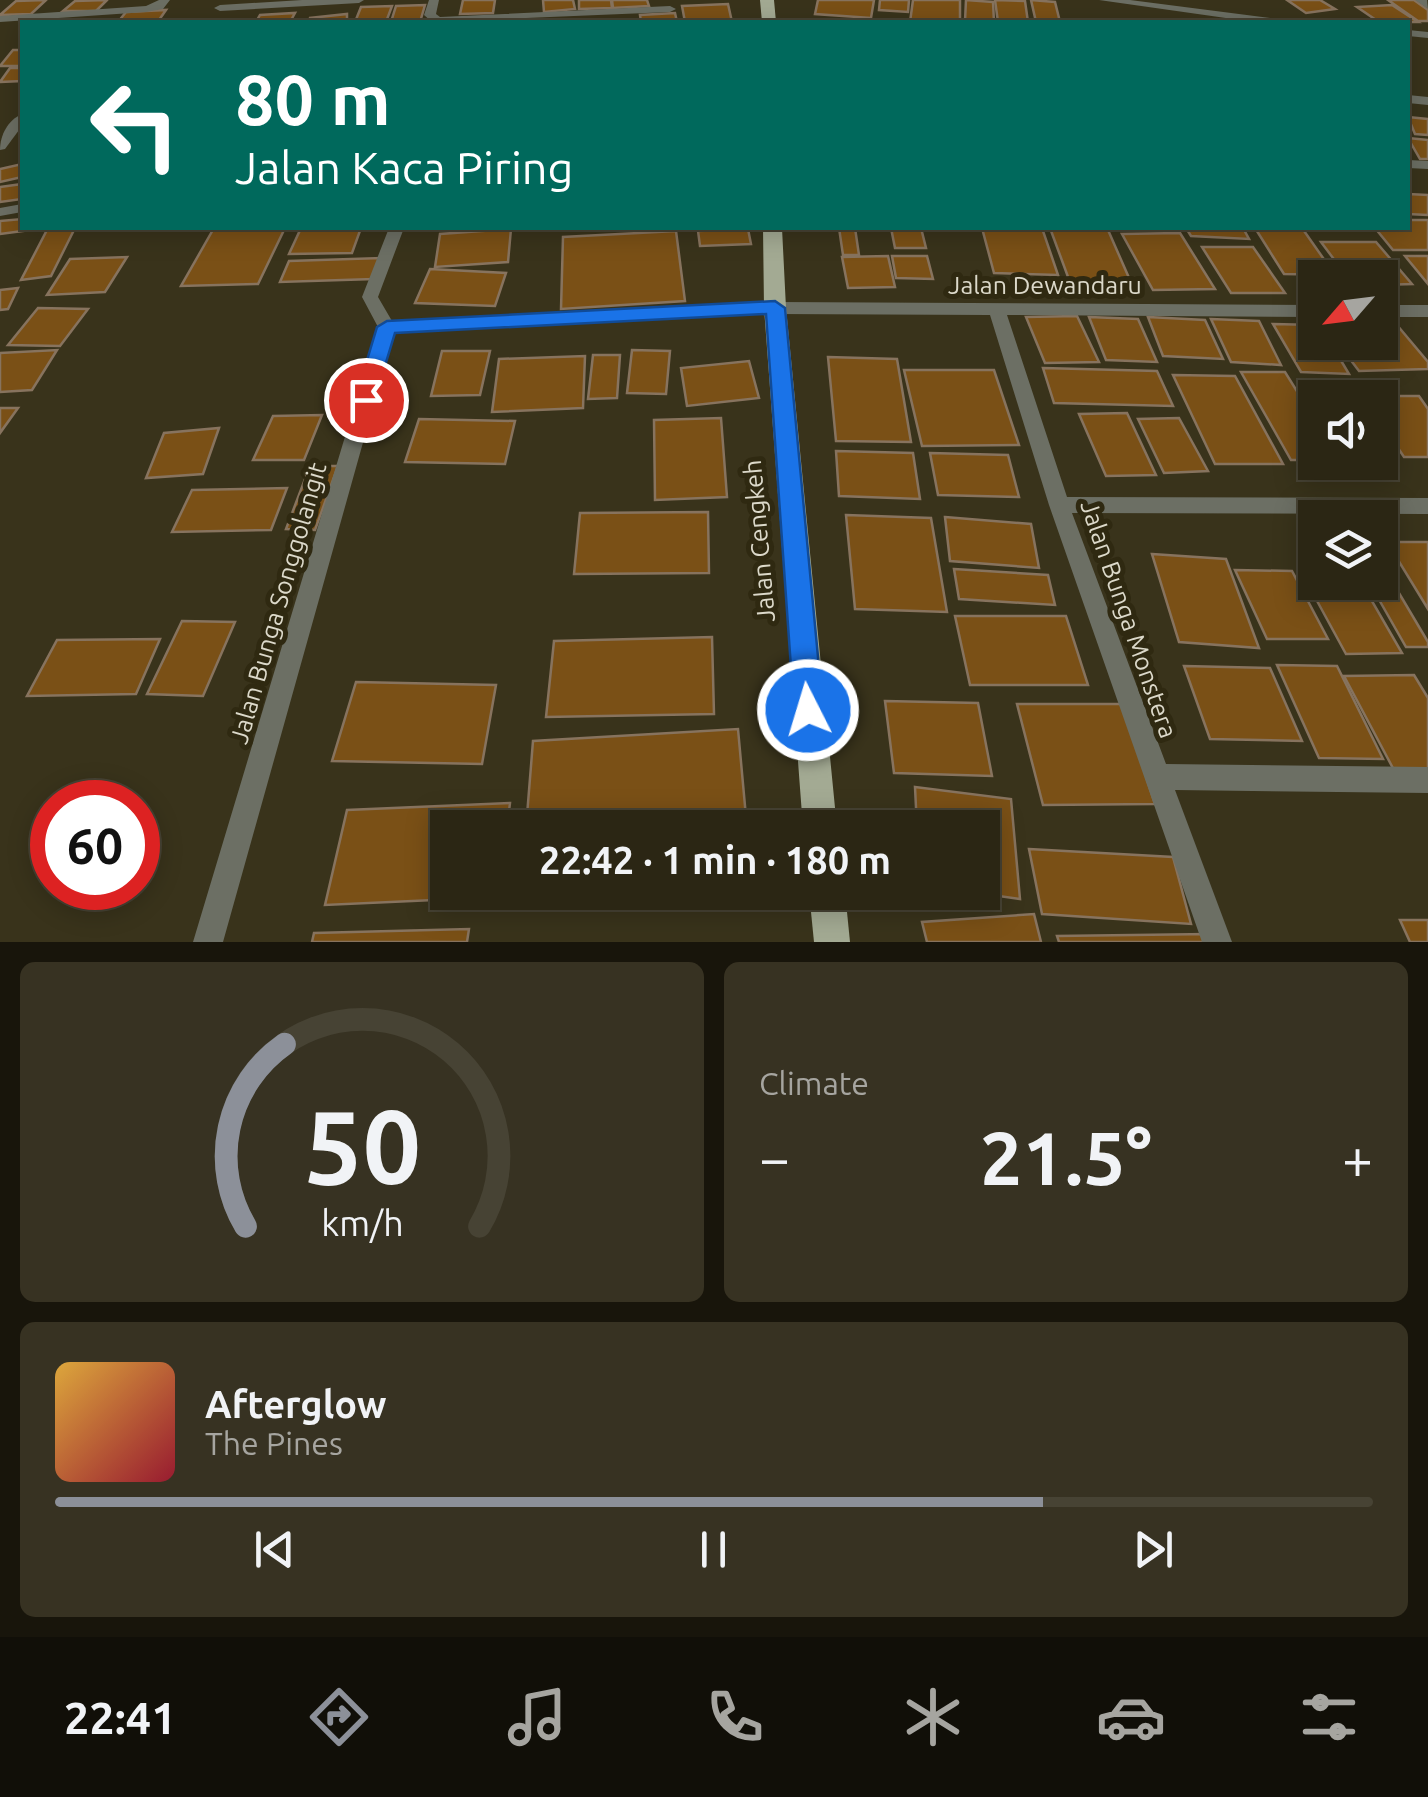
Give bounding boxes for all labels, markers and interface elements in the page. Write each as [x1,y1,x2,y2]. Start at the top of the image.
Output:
icon: left [70,60,200,190]
text: 80 m [235,60,391,138]
text: Jalan Kaca Piring [235,142,573,193]
north arrow [1298,260,1398,360]
map controls [1298,260,1398,600]
street label: Jalan Dewandaru [948,271,1142,299]
pin [324,358,409,443]
icon: arrive [339,373,394,428]
button: sound [1298,380,1398,480]
street label: Jalan Bunga Songgolangit [224,459,332,747]
street label: Jalan Cengkeh [738,459,780,623]
street label: Jalan Bunga Monstera [1075,497,1183,741]
button: layers [1298,500,1398,600]
position arrow [756,658,860,762]
speed limit sign: 60 [30,780,160,910]
text: 22:42 · 1 min · 180 m [539,839,891,881]
text: Climate [759,1065,869,1101]
text: 50 [303,1087,421,1204]
text: 21.5° [980,1115,1152,1199]
text: − [759,1127,790,1188]
text: + [1342,1127,1373,1188]
text: km/h [321,1203,403,1243]
text: Afterglow [205,1383,387,1425]
text: The Pines [205,1425,343,1461]
icon: previous [247,1522,302,1577]
icon: pause [686,1522,741,1577]
icon: next [1126,1522,1181,1577]
icon: directions [304,1682,374,1752]
icon: music [502,1682,572,1752]
icon: phone [700,1682,770,1752]
icon: climate [898,1682,968,1752]
icon: car [1096,1682,1166,1752]
icon: filters [1294,1682,1364,1752]
text: 22:41 [64,1692,177,1743]

